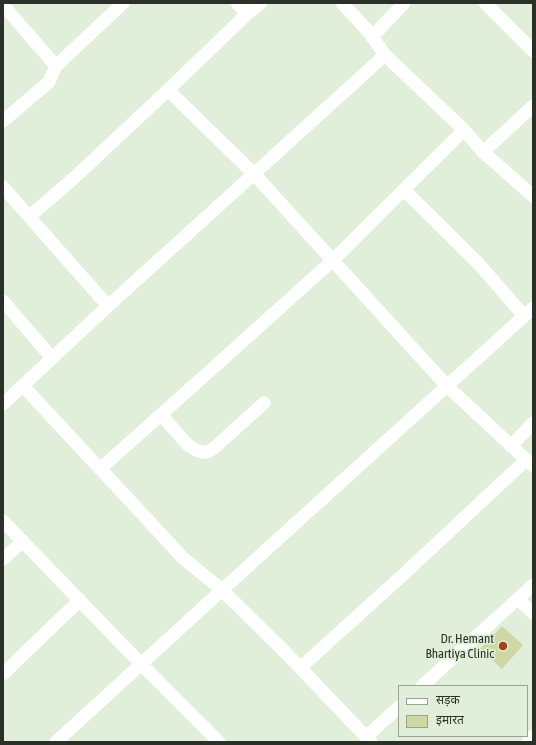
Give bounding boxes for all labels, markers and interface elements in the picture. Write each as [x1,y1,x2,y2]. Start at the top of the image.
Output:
place label: Dr. Hemant Bhartiya Clinic [426,631,494,662]
marker: Dr. Hemant Bhartiya Clinic [497,640,509,652]
legend [398,685,528,737]
text: सड़क [436,693,460,707]
text: इमारत [436,713,464,727]

